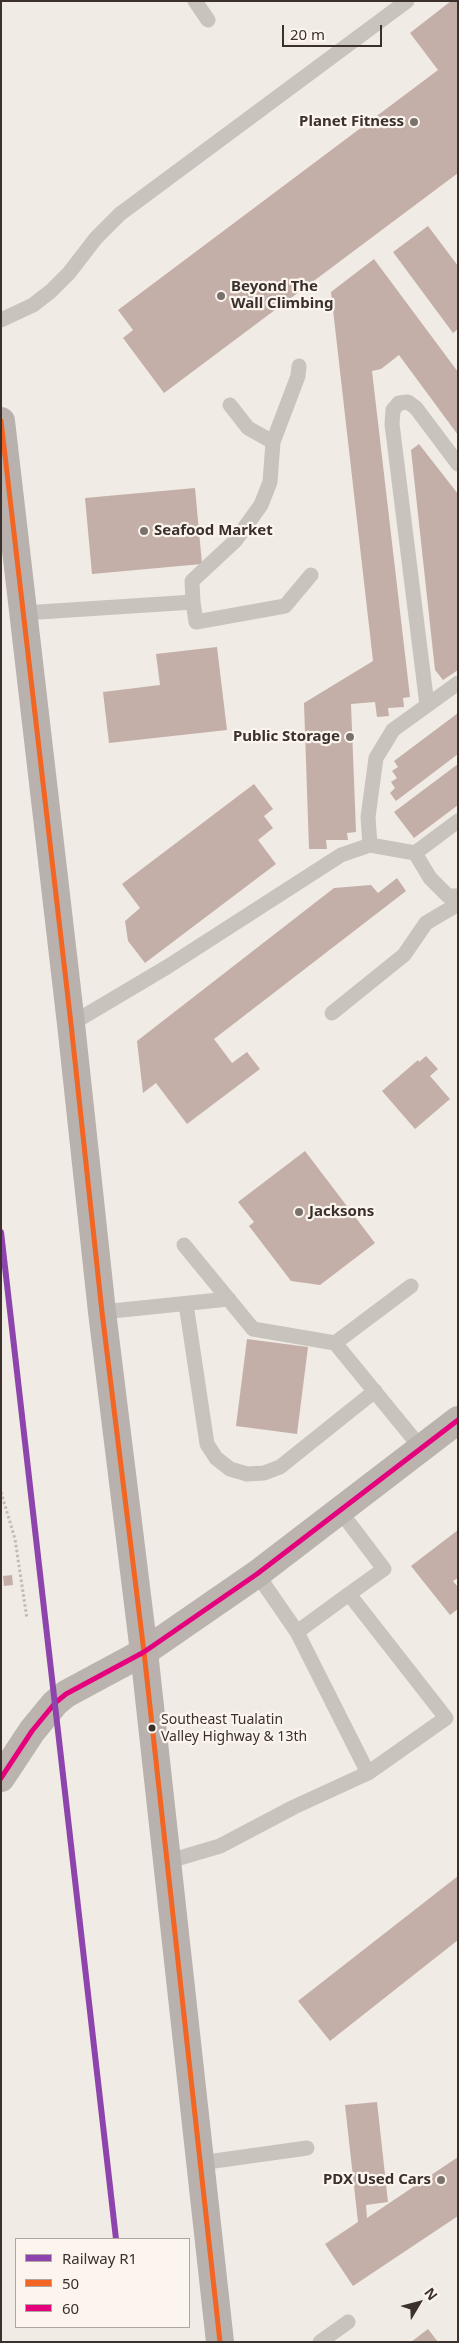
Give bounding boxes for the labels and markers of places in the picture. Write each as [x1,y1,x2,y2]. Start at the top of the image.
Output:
place label: Planet Fitness [299,113,404,131]
marker: Planet Fitness [408,116,420,128]
place label: Beyond The Wall Climbing [231,278,333,313]
marker: Beyond The Wall Climbing [215,290,227,302]
place label: Seafood Market [154,522,273,540]
marker: Seafood Market [138,525,150,537]
place label: Public Storage [233,728,340,746]
marker: Public Storage [344,731,356,743]
place label: Jacksons [309,1203,374,1221]
marker: Jacksons [293,1206,305,1218]
place label: Southeast Tualatin Valley Highway & 13th [161,1712,307,1744]
marker: Southeast Tualatin Valley Highway & 13th [147,1723,157,1733]
place label: PDX Used Cars [323,2171,431,2189]
marker: PDX Used Cars [435,2174,447,2186]

